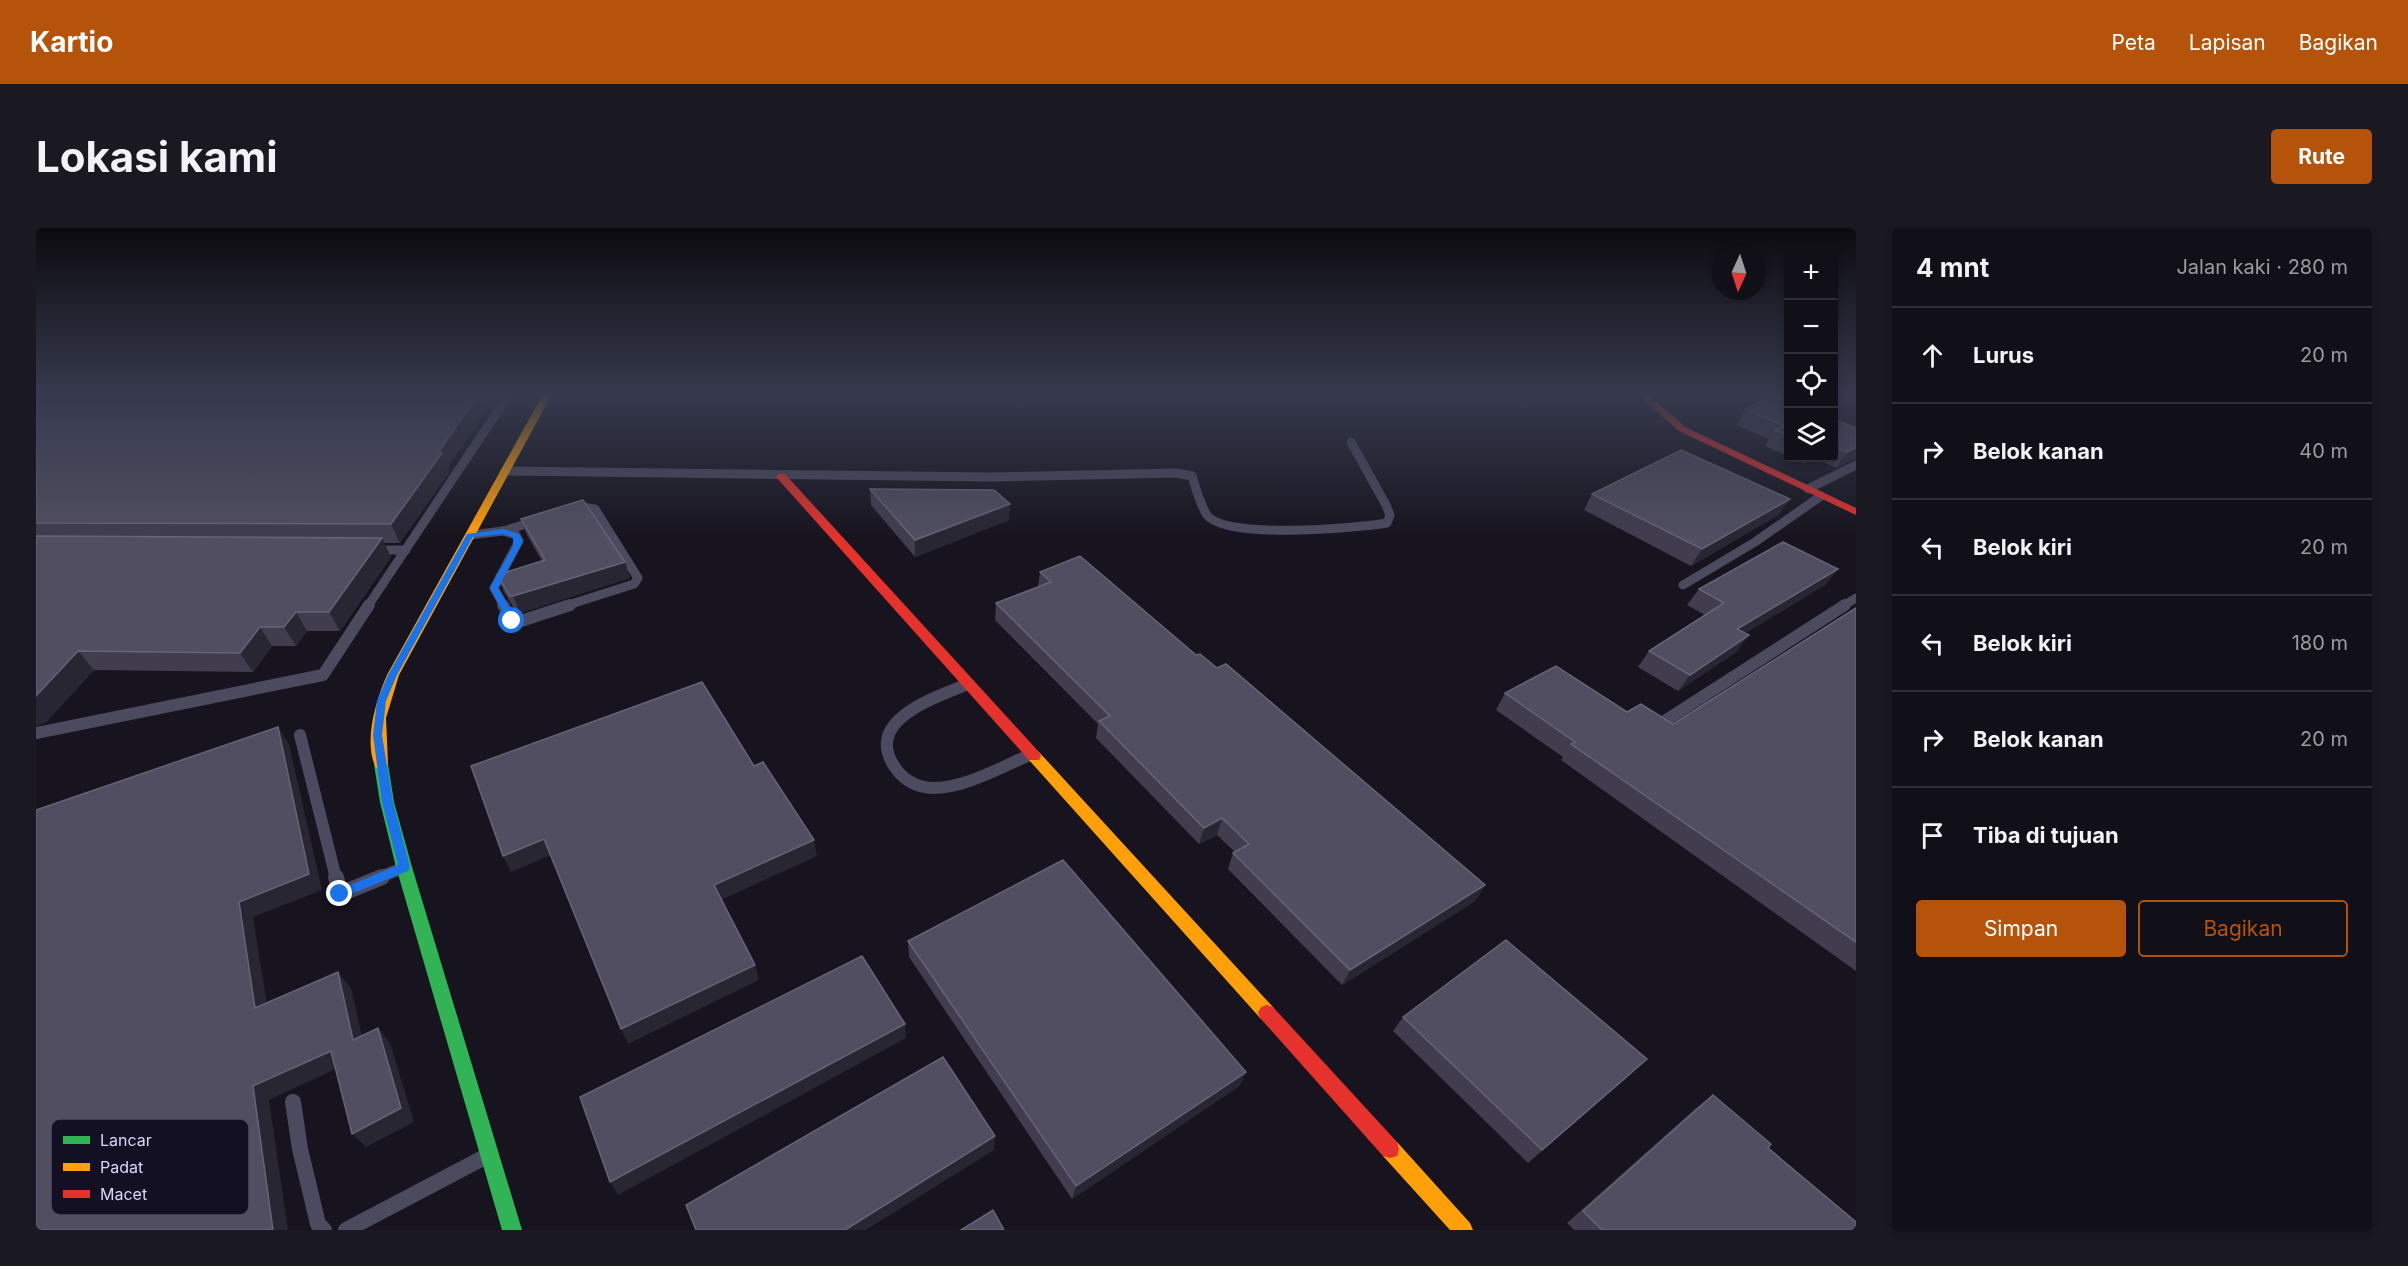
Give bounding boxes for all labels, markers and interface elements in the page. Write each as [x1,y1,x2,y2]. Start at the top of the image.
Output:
text: Kartio [30,25,113,59]
text: Peta [2112,30,2156,55]
text: Lapisan [2189,30,2266,55]
text: Bagikan [2299,30,2378,55]
button: Rute [2271,129,2372,184]
text: Lokasi kami [36,131,278,182]
north arrow [1712,246,1766,300]
map controls [1784,246,1838,462]
button: + [1784,246,1838,300]
text: 4 mnt [1916,252,1989,283]
text: Jalan kaki · 280 m [2176,255,2348,279]
button: − [1784,300,1838,354]
icon: ahead [1916,339,1949,372]
text: Lurus [1973,342,2034,368]
text: 20 m [2300,343,2348,367]
button: locate [1784,354,1838,408]
button: layers [1784,408,1838,462]
icon: right [1916,435,1949,468]
text: Belok kanan [1973,438,2104,464]
text: 40 m [2299,439,2348,463]
icon: left [1916,531,1949,564]
text: Belok kiri [1973,534,2072,560]
text: 20 m [2300,535,2348,559]
route start [498,607,524,633]
icon: left [1916,627,1949,660]
text: Belok kiri [1973,630,2072,656]
text: 180 m [2292,631,2348,655]
icon: right [1916,723,1949,756]
text: Belok kanan [1973,726,2104,752]
text: 20 m [2300,727,2348,751]
icon: arrive [1916,819,1949,852]
text: Tiba di tujuan [1973,822,2119,848]
route end [326,880,352,906]
button: Simpan [1916,900,2126,957]
button: Bagikan [2138,900,2348,957]
legend [51,1119,249,1215]
text: Lancar [100,1130,152,1150]
text: Padat [100,1157,143,1177]
text: Macet [100,1184,147,1204]

